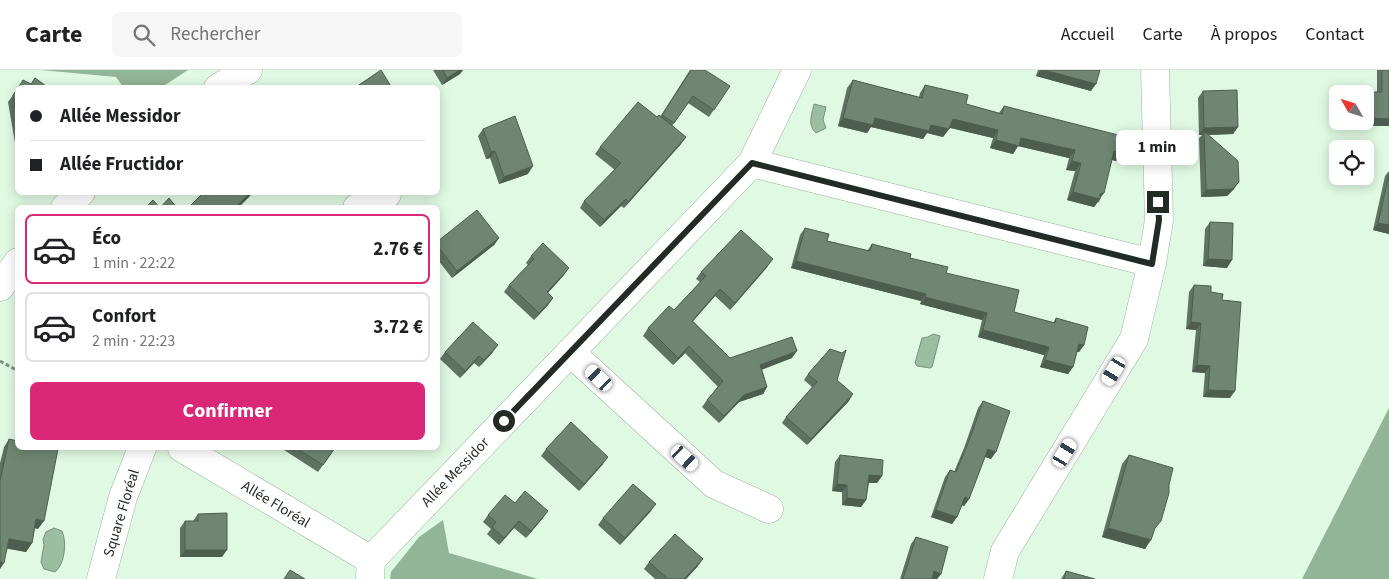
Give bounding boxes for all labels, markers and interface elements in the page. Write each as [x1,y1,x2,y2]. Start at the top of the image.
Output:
search box [112,12,462,57]
text: Carte [25,17,82,52]
icon: search [130,21,158,49]
text: Rechercher [170,21,260,48]
text: Accueil [1061,22,1114,47]
text: Carte [1142,22,1183,47]
text: À propos [1211,22,1277,47]
text: Contact [1305,22,1364,47]
north arrow [1329,85,1374,130]
map controls [1329,85,1374,185]
text: Allée Messidor [60,103,181,130]
callout: 1 min [1117,129,1199,164]
text: 1 min [1138,136,1176,158]
button: locate [1329,140,1374,185]
text: Allée Fructidor [60,151,183,178]
route end [1147,191,1169,213]
text: Éco [92,225,121,252]
icon: car [32,227,77,272]
text: 2.76 € [373,236,423,263]
text: 1 min · 22:22 [92,252,175,274]
text: Confort [92,303,156,330]
icon: car [32,305,77,350]
text: 3.72 € [373,314,423,341]
text: 2 min · 22:23 [92,330,175,352]
car [1099,354,1128,388]
car [582,362,615,394]
button: Confirmer [30,382,425,440]
route start [493,410,515,432]
street label: Allée Messidor [417,432,495,512]
car [1050,436,1079,470]
car [668,442,701,474]
street label: Square Floréal [98,467,145,560]
street label: Allée Floréal [237,476,314,533]

